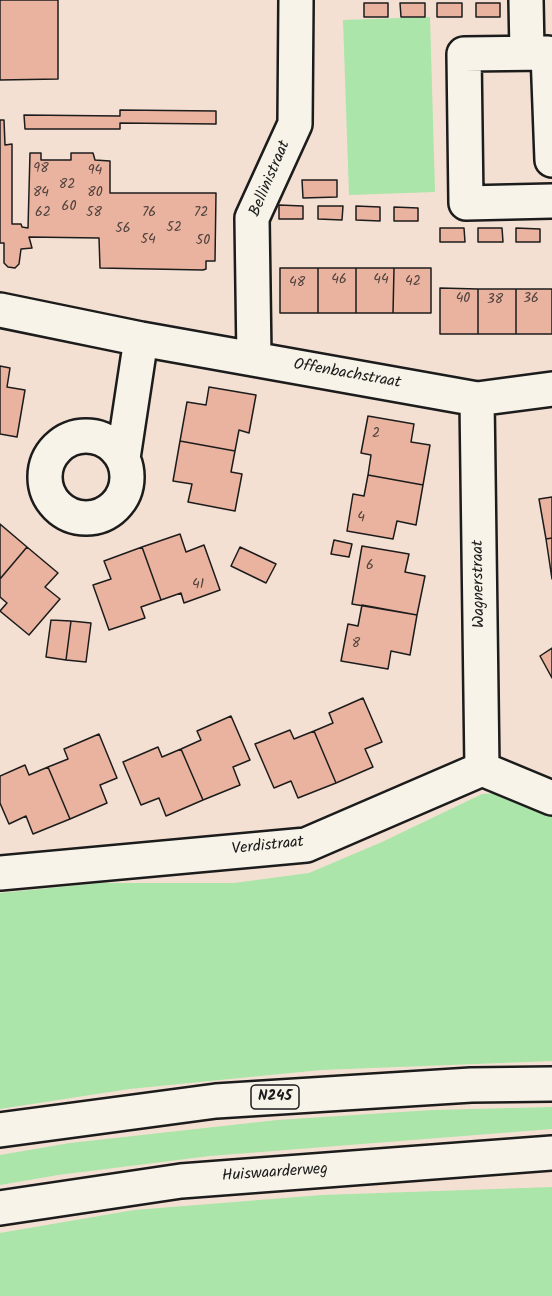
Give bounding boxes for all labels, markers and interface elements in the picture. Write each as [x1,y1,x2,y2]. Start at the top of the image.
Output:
street label: Bellinistraat [246,138,296,220]
house number: 98 [33,162,49,178]
house number: 94 [88,164,102,180]
house number: 82 [59,178,75,194]
house number: 84 [33,186,49,202]
house number: 80 [87,186,103,202]
house number: 60 [62,200,76,216]
house number: 62 [35,206,51,222]
house number: 58 [86,206,102,222]
house number: 76 [142,206,156,222]
house number: 72 [194,206,208,222]
house number: 52 [166,221,182,237]
house number: 56 [115,222,131,238]
house number: 54 [140,233,156,249]
house number: 50 [196,234,210,250]
house number: 46 [331,273,347,289]
house number: 44 [373,273,389,289]
house number: 42 [405,275,421,291]
house number: 48 [289,276,305,292]
house number: 40 [456,292,470,308]
house number: 36 [523,292,539,308]
house number: 38 [487,293,503,309]
street label: Offenbachstraat [292,356,402,394]
house number: 2 [372,427,380,443]
house number: 4 [357,511,365,527]
street label: Wagnerstraat [470,540,490,628]
house number: 6 [366,559,374,575]
house number: 41 [192,578,204,594]
house number: 8 [352,637,360,653]
street label: Verdistraat [231,834,305,860]
road number: N245 [251,1085,299,1109]
street label: Huiswaarderweg [221,1161,329,1187]

